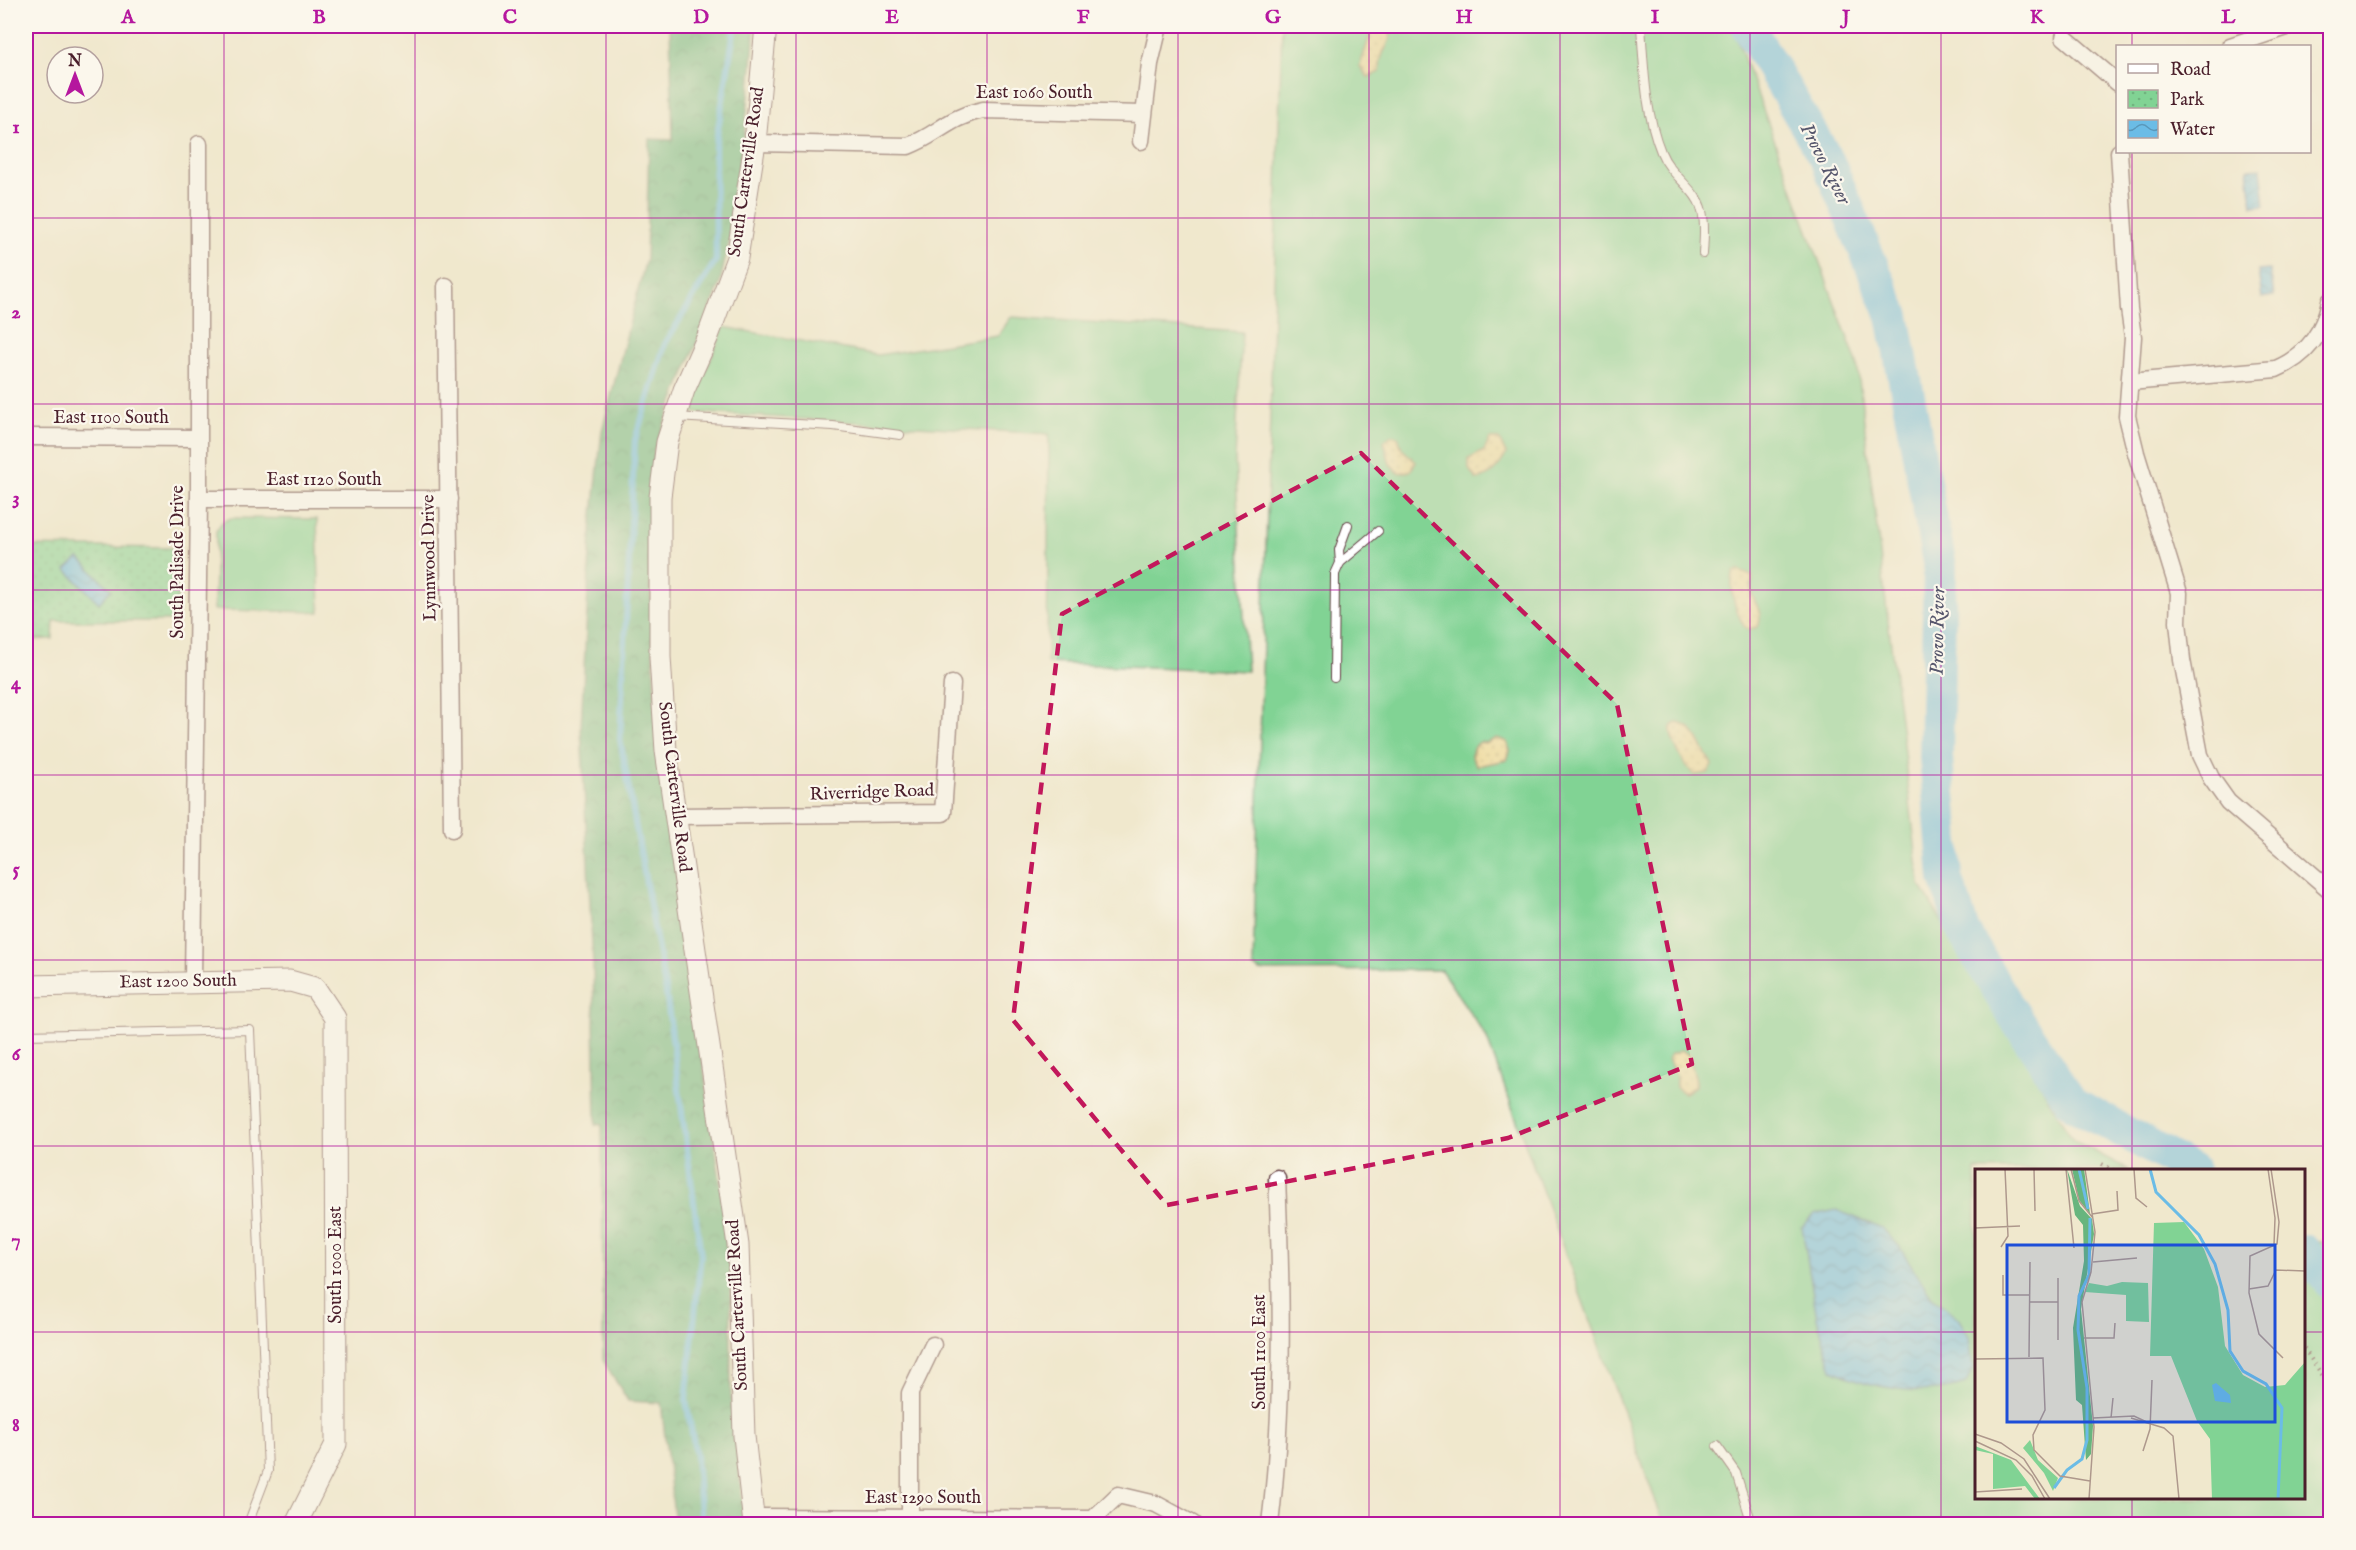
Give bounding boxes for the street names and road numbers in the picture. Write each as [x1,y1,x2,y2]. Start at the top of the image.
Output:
street label: East 1060 South [976,82,1093,105]
street label: South Carterville Road [724,85,770,259]
street label: East 1100 South [53,407,169,430]
street label: East 1120 South [266,469,382,492]
street label: South Palisade Drive [167,485,190,639]
street label: Lynnwood Drive [417,494,443,622]
street label: South Carterville Road [652,700,696,874]
street label: Riverridge Road [809,779,935,807]
street label: East 1200 South [119,969,237,995]
street label: South 1000 East [325,1206,348,1324]
street label: South Carterville Road [722,1218,754,1391]
street label: South 1100 East [1249,1294,1272,1410]
street label: East 1290 South [865,1487,982,1510]

